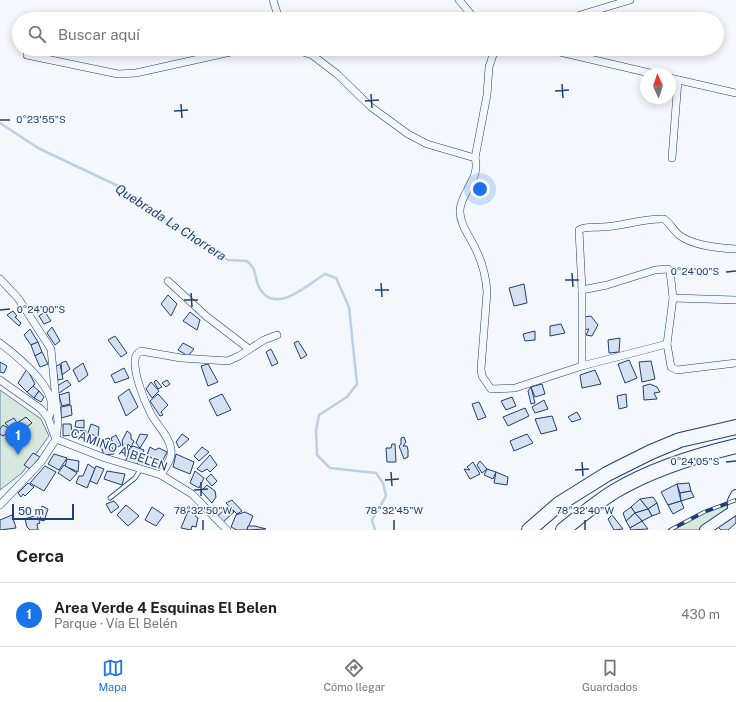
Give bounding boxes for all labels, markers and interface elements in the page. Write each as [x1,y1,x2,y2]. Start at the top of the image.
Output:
search box [12,12,724,56]
icon: search [26,23,48,45]
text: Buscar aquí [58,26,140,43]
north arrow [640,68,676,104]
text: 0°23'55"S [16,113,66,125]
your location [470,179,490,199]
water label: Quebrada La Chorrera [113,181,229,264]
text: 0°24'00"S [671,265,720,277]
text: 0°24'00"S [17,303,66,315]
pin: 1 [5,422,31,455]
street label: CAMINO A BELEN [69,426,169,474]
text: 0°24'05"S [671,455,720,467]
scale bar [12,502,74,521]
text: 78°32'50"W [174,504,232,516]
text: 78°32'45"W [365,504,423,516]
text: 78°32'40"W [556,504,614,516]
text: 50 m [18,505,44,517]
text: Cerca [16,546,64,566]
text: Area Verde 4 Esquinas El Belen [54,599,277,616]
text: 1 [26,607,32,622]
text: 430 m [681,607,720,622]
text: Parque · Vía El Belén [54,616,178,631]
tab: Mapa [98,657,127,693]
tab: Cómo llegar [324,657,385,693]
tab: Guardados [582,657,638,693]

